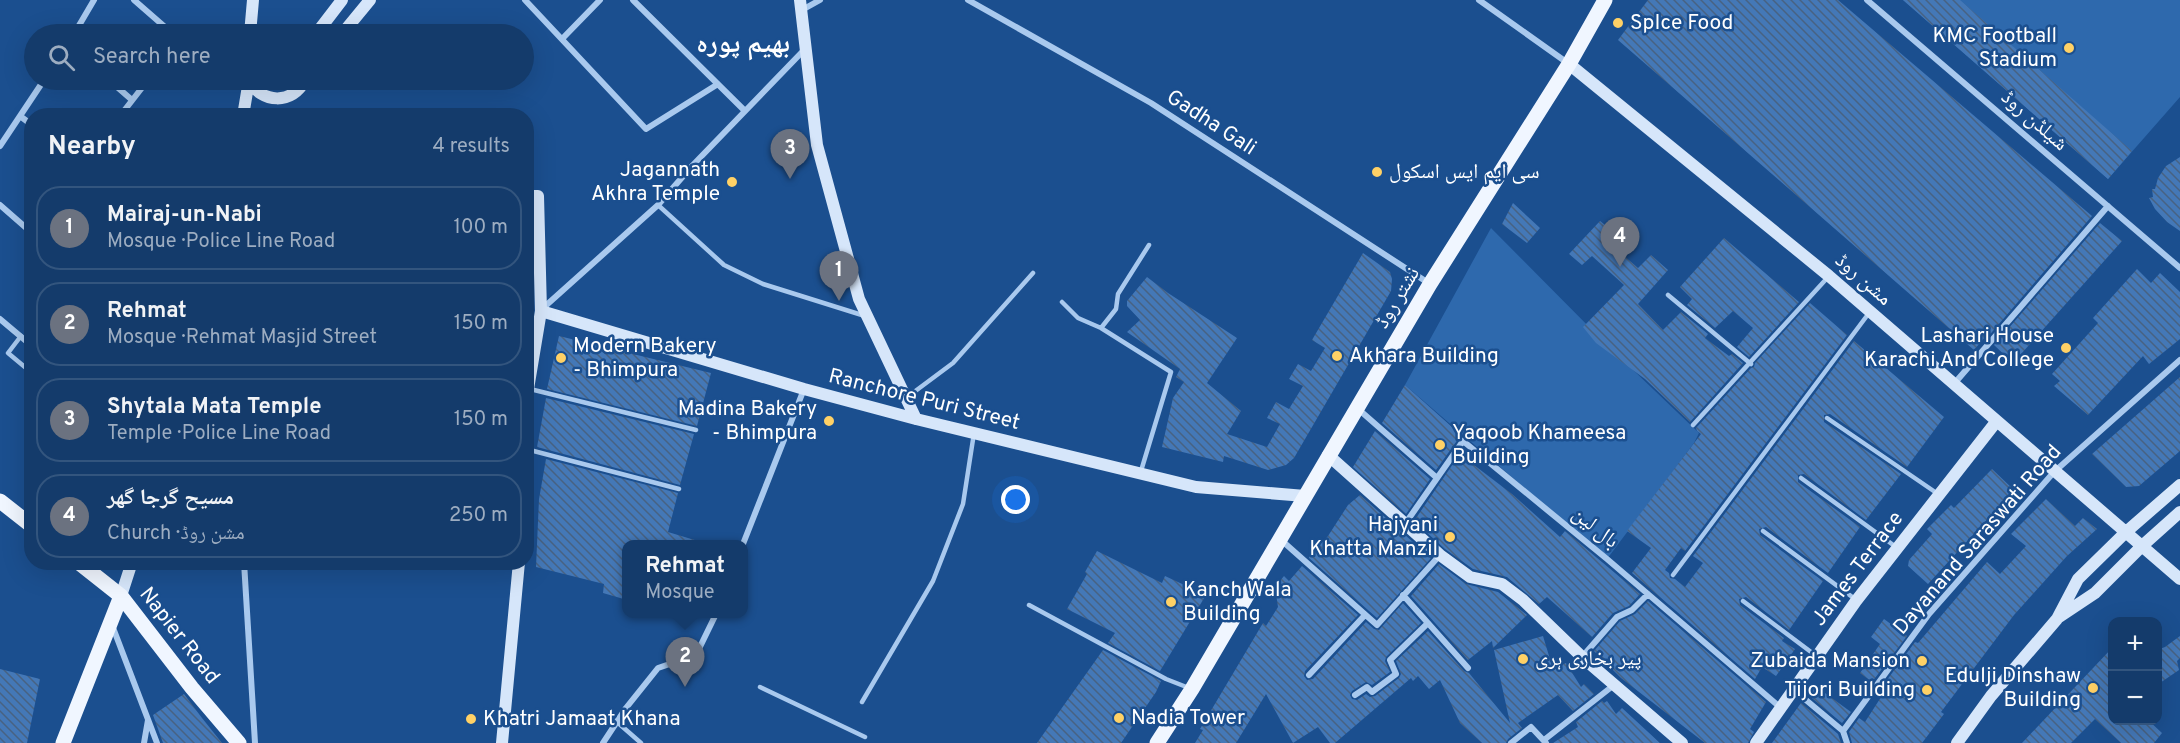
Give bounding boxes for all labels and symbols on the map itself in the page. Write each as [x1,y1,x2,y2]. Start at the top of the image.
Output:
place label: SpIce Food [1630,10,1733,37]
marker: SpIce Food [1611,16,1625,30]
place label: KMC Football Stadium [1932,23,2057,74]
district label: بھیم پورہ [696,28,790,62]
marker: KMC Football Stadium [2062,41,2076,55]
street label: Gadha Gali [1161,84,1261,162]
street label: شیلڈن روڈ [1995,84,2073,158]
pin: 3 [770,130,810,179]
place label: Jagannath Akhra Temple [591,157,720,208]
place label: سی ایم ایس اسکول [1389,159,1540,186]
marker: سی ایم ایس اسکول [1370,165,1384,179]
marker: Jagannath Akhra Temple [725,175,739,189]
pin: 4 [1600,218,1640,267]
street label: مشن روڈ [1829,248,1897,312]
pin: 1 [820,252,858,301]
street label: نشتر روڈ [1369,262,1427,334]
place label: Lashari House Karachi And College [1864,323,2054,374]
place label: Modern Bakery - Bhimpura [573,333,717,384]
marker: Lashari House Karachi And College [2059,341,2073,355]
place label: Akhara Building [1349,343,1499,370]
marker: Akhara Building [1330,349,1344,363]
marker: Modern Bakery - Bhimpura [554,351,568,365]
street label: Ranchore Puri Street [825,363,1023,437]
place label: Madina Bakery - Bhimpura [678,396,817,447]
marker: Madina Bakery - Bhimpura [822,414,836,428]
place label: Yaqoob Khameesa Building [1452,420,1626,471]
marker: Yaqoob Khameesa Building [1433,438,1447,452]
street label: Dayanand Saraswati Road [1888,439,2068,641]
your location [1001,485,1030,514]
street label: بال لین [1566,501,1624,555]
street label: James Terrace [1806,506,1910,632]
place label: Hajyani Khatta Manzil [1309,512,1438,563]
marker: Hajyani Khatta Manzil [1443,530,1457,544]
place label: Kanch Wala Building [1183,577,1292,628]
street label: Napier Road [133,582,225,690]
marker: Kanch Wala Building [1164,595,1178,609]
pin: 2 [666,638,704,687]
place label: پیر بخاری ہری [1535,646,1642,673]
place label: Zubaida Mansion [1750,648,1910,675]
marker: پیر بخاری ہری [1516,652,1530,666]
marker: Zubaida Mansion [1915,654,1929,668]
place label: Edulji Dinshaw Building [1945,663,2081,714]
place label: Tijori Building [1784,677,1915,704]
marker: Edulji Dinshaw Building [2086,681,2100,695]
marker: Tijori Building [1920,683,1934,697]
place label: Nadia Tower [1131,705,1245,732]
place label: Khatri Jamaat Khana [483,706,680,733]
marker: Nadia Tower [1112,711,1126,725]
marker: Khatri Jamaat Khana [464,712,478,726]

